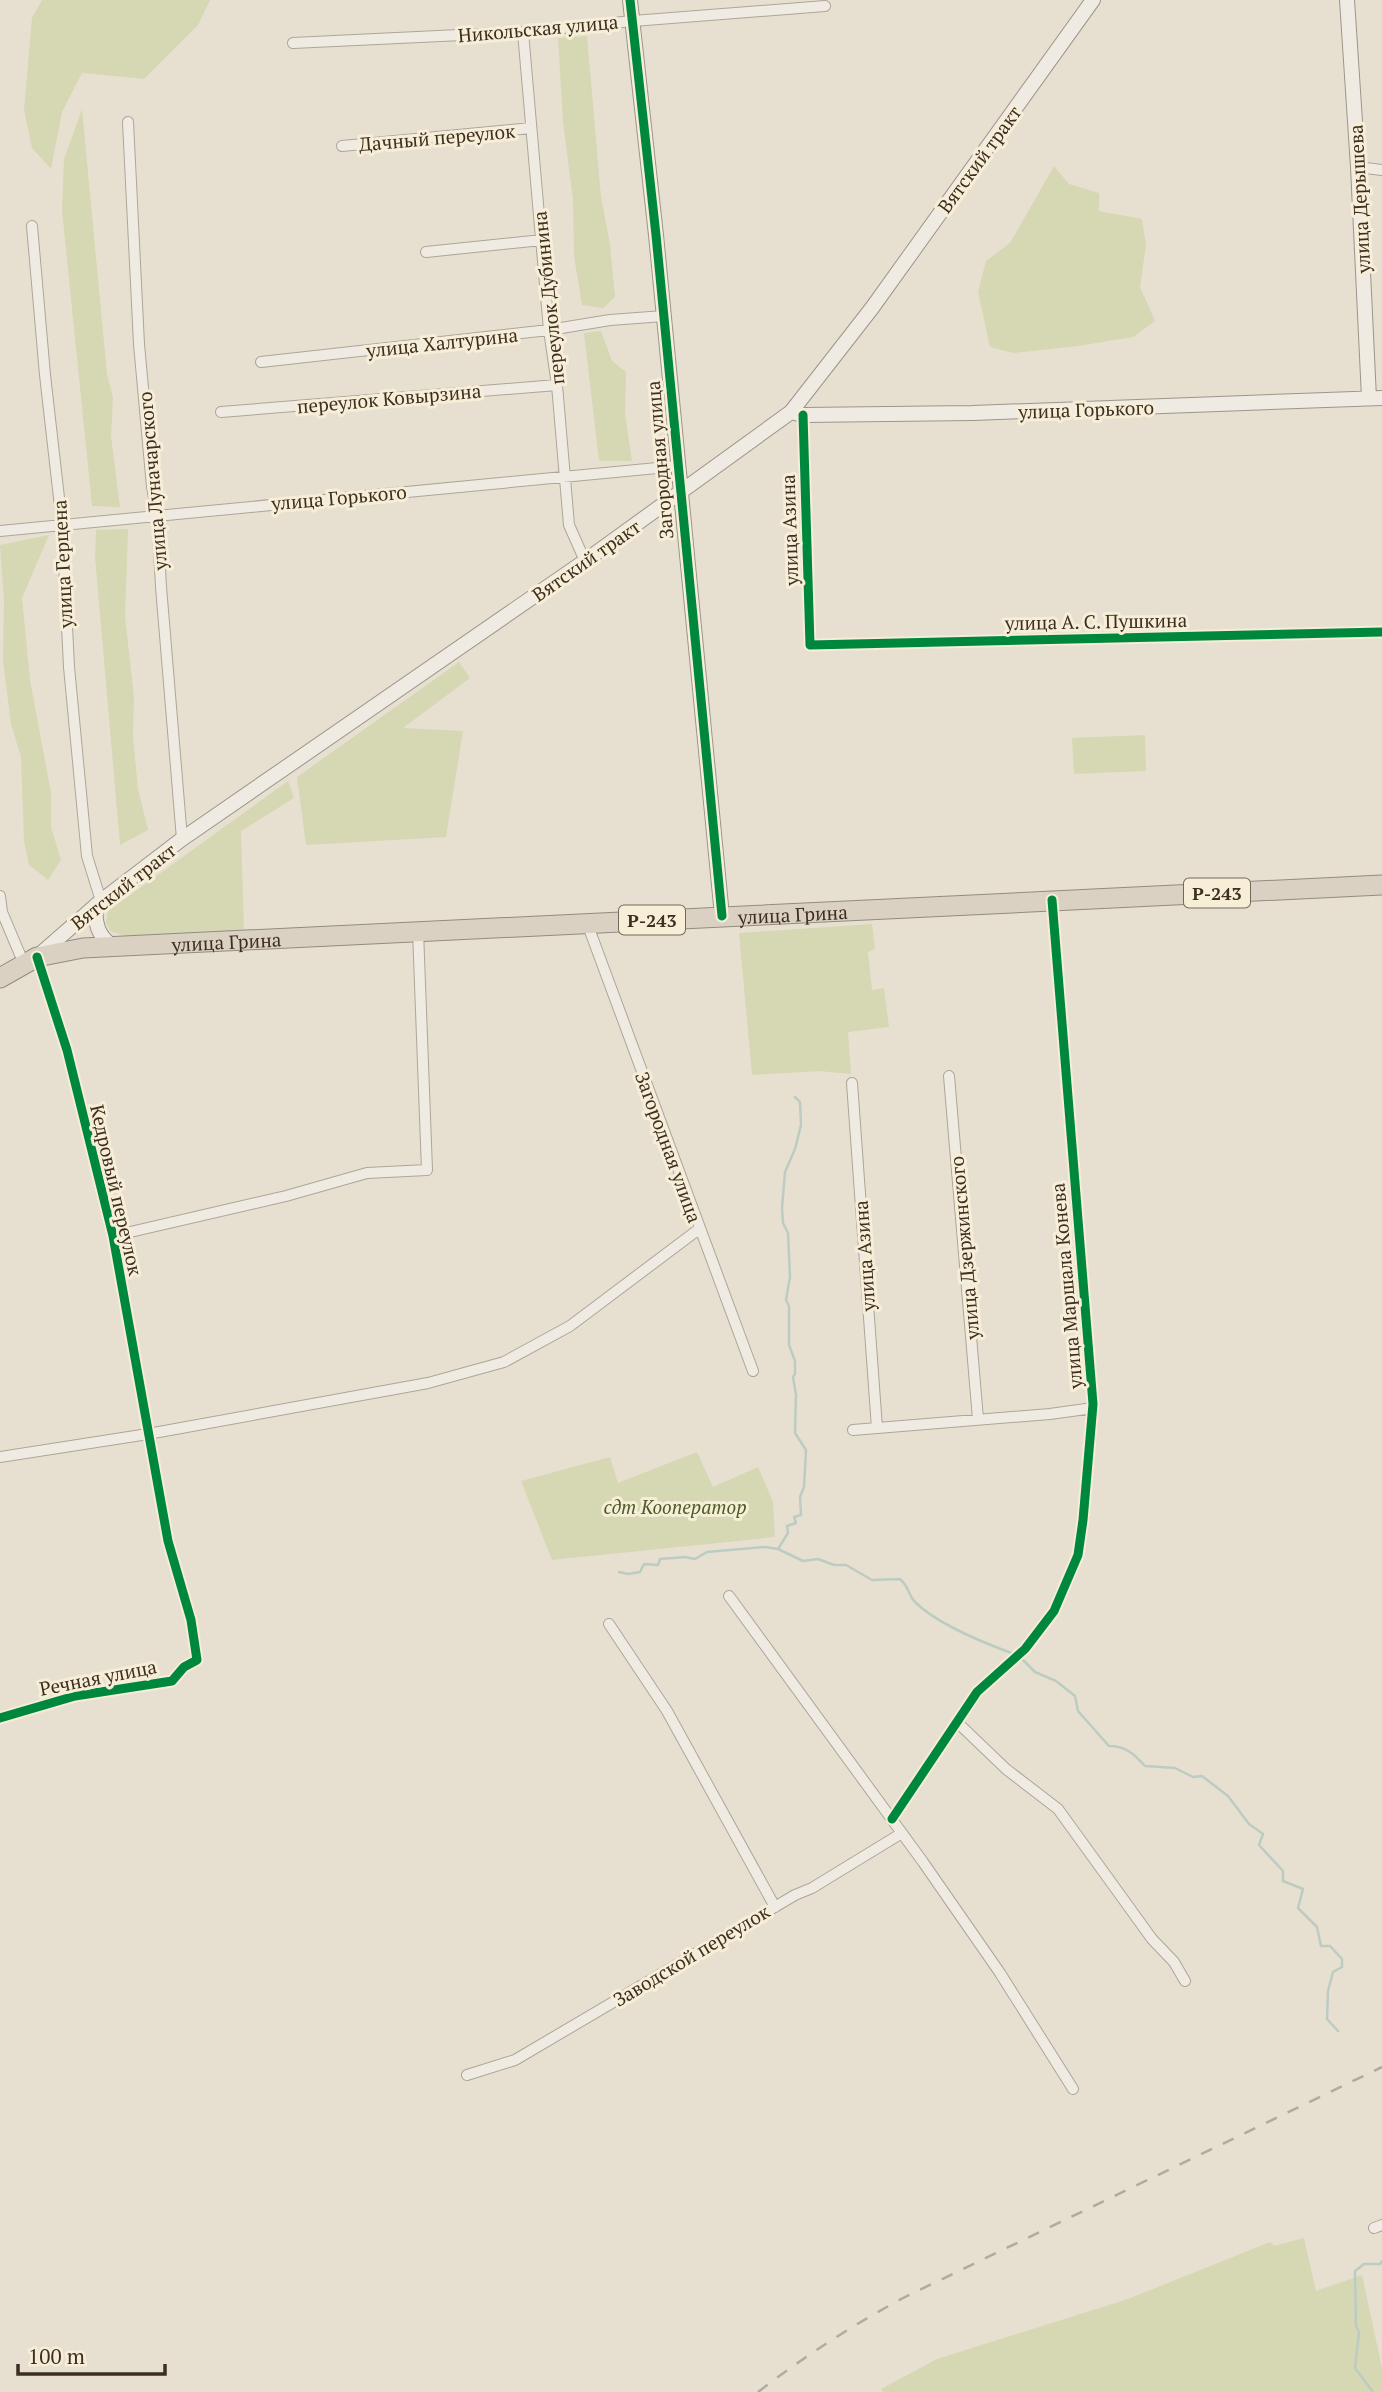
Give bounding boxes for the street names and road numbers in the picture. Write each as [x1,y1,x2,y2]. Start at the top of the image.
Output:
street label: Никольская улица [457,8,620,47]
street label: Вятский тракт [932,100,1026,218]
street label: Дачный переулок [358,118,517,156]
street label: улица Дерышева [1343,123,1375,275]
street label: переулок Дубинина [526,210,570,386]
street label: улица Халтурина [364,322,519,362]
street label: переулок Ковырзина [296,377,483,419]
street label: Загородная улица [640,379,678,540]
street label: улица Луначарского [132,391,172,572]
street label: улица Горького [1017,394,1154,424]
street label: улица Азина [775,473,803,587]
street label: улица Горького [269,479,408,515]
street label: улица Герцена [46,499,78,630]
street label: Вятский тракт [527,513,645,607]
street label: улица А. С. Пушкина [1004,607,1188,635]
street label: Вятский тракт [65,837,181,935]
road number: Р-243 [1184,878,1250,908]
street label: улица Грина [736,898,849,929]
road number: Р-243 [619,905,685,934]
street label: улица Грина [170,926,282,956]
street label: Загородная улица [630,1068,708,1226]
street label: Кедровый переулок [85,1102,149,1279]
street label: улица Дзержинского [944,1155,985,1342]
street label: улица Маршала Конева [1045,1182,1088,1391]
street label: улица Азина [848,1199,880,1313]
street label: Речная улица [37,1653,159,1701]
street label: Заводской переулок [608,1898,774,2012]

